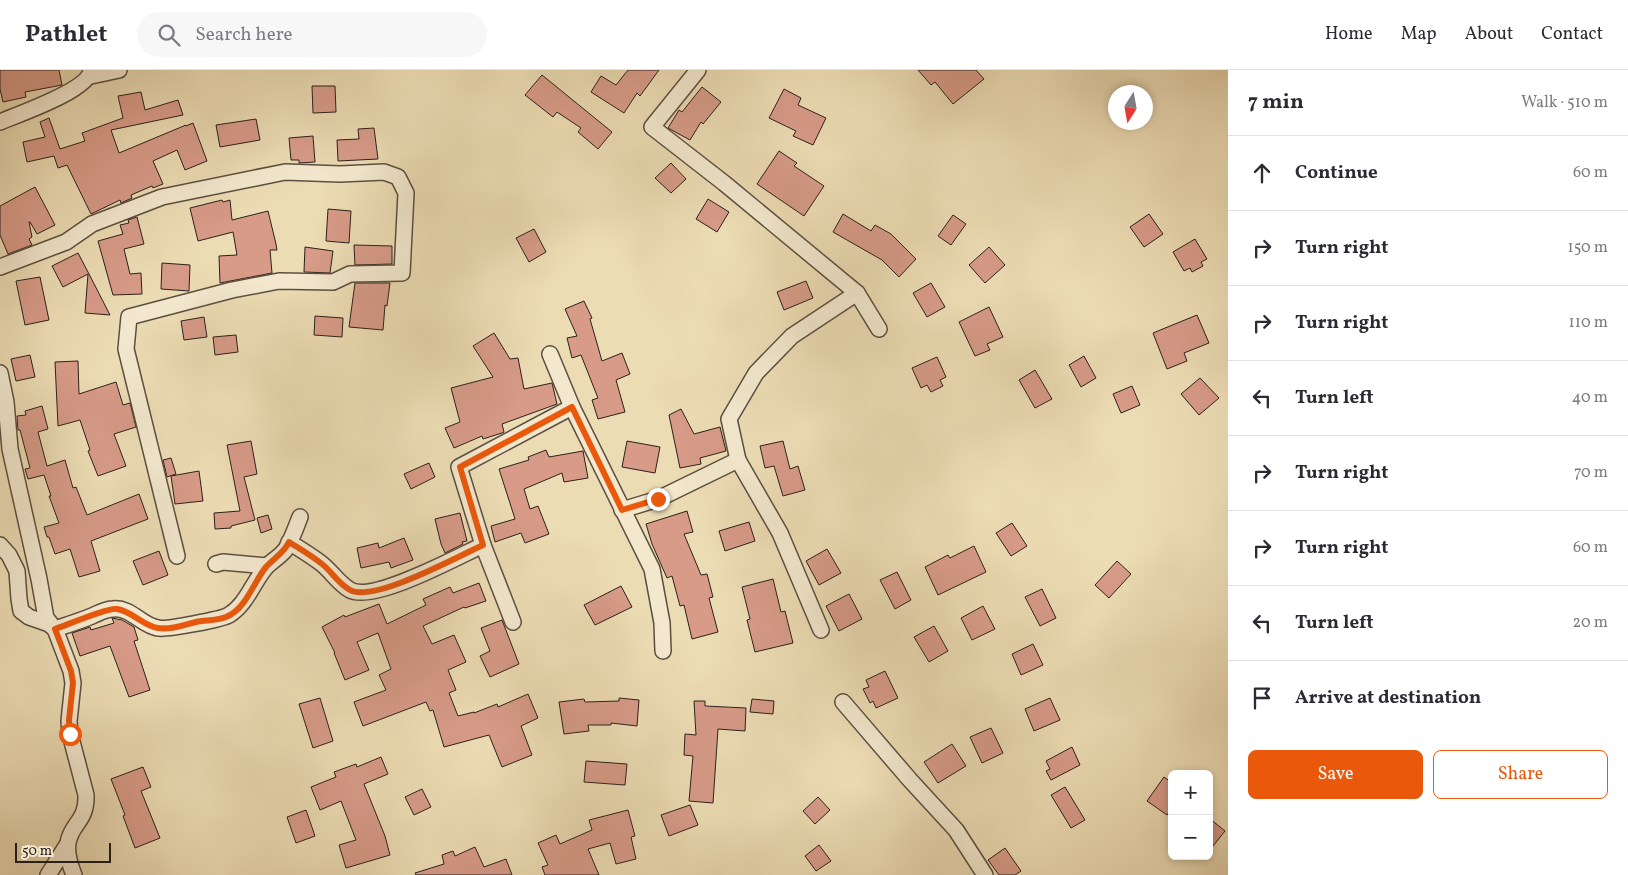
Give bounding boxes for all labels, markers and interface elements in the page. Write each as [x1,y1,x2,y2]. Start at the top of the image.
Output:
search box [137,12,487,57]
text: Pathlet [25,18,107,52]
icon: search [155,21,183,49]
text: Search here [195,22,293,48]
text: Home [1325,22,1373,47]
text: Map [1401,22,1437,47]
text: About [1465,22,1513,47]
text: Contact [1541,22,1603,47]
north arrow [1108,85,1153,130]
text: 7 min [1248,88,1304,117]
text: Walk · 510 m [1521,92,1608,114]
icon: ahead [1248,159,1276,187]
text: Continue [1295,160,1378,186]
text: 60 m [1573,162,1608,184]
icon: right [1248,234,1276,262]
text: Turn right [1295,235,1388,261]
text: 150 m [1567,237,1608,259]
icon: right [1248,309,1276,337]
text: Turn right [1295,310,1388,336]
text: 110 m [1569,312,1608,334]
icon: left [1248,384,1276,412]
text: Turn left [1295,385,1374,411]
text: 40 m [1572,387,1608,409]
icon: right [1248,459,1276,487]
text: Turn right [1295,460,1388,486]
text: 70 m [1574,462,1608,484]
route end [647,488,670,511]
icon: right [1248,534,1276,562]
text: Turn right [1295,535,1388,561]
text: 60 m [1573,537,1608,559]
icon: left [1248,609,1276,637]
text: Turn left [1295,610,1374,636]
text: 20 m [1573,612,1608,634]
icon: arrive [1248,684,1276,712]
text: Arrive at destination [1295,685,1481,711]
route start [59,723,82,746]
button: Save [1248,750,1423,799]
button: Share [1433,750,1608,799]
map controls [1168,770,1213,860]
button: + [1168,770,1213,815]
button: − [1168,815,1213,860]
scale bar [15,840,111,863]
text: 50 m [22,842,52,861]

